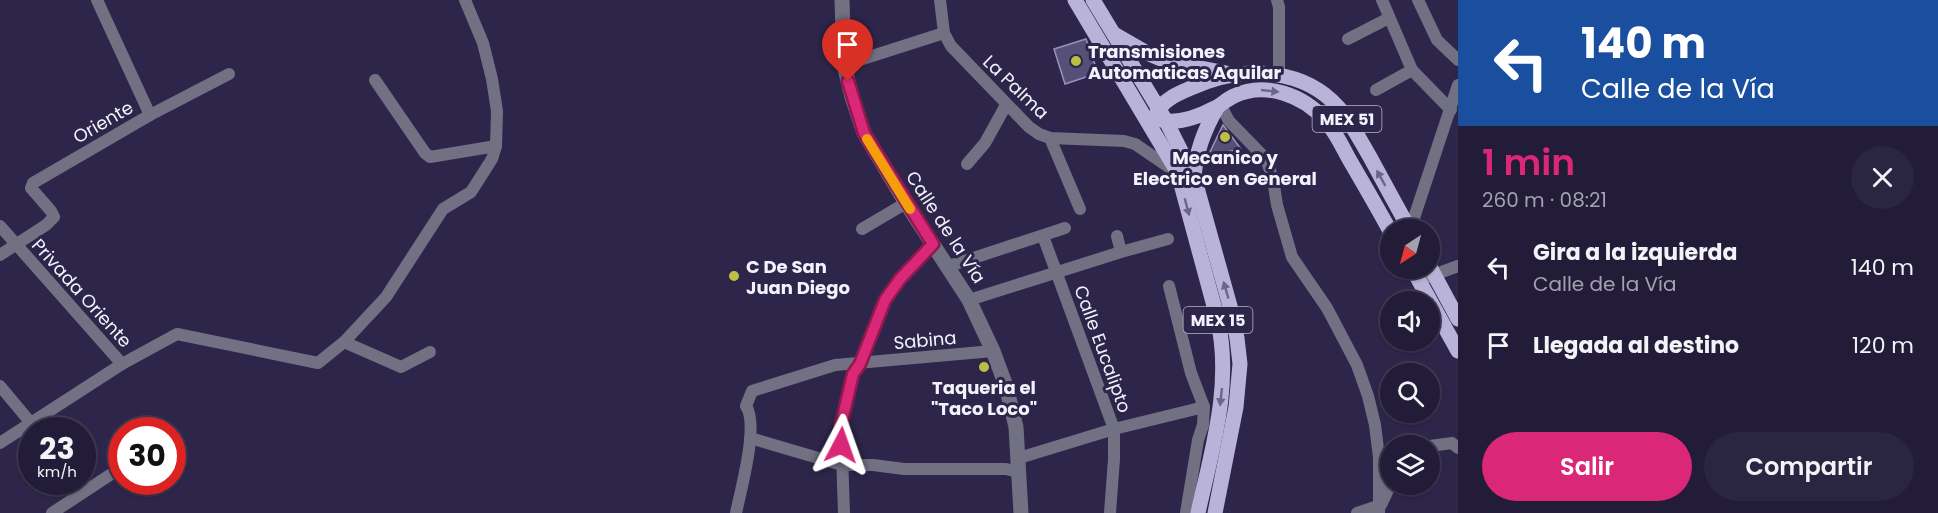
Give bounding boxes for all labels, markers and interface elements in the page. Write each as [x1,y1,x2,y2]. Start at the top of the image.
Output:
text: 140 m [1581,14,1706,73]
pin [822,19,873,81]
icon: left [1482,24,1560,102]
icon: arrive [831,28,864,61]
place label: Transmisiones Automaticas Aquilar [1088,39,1282,85]
street label: La Palma [978,49,1054,125]
marker: Transmisiones Automaticas Aquilar [1069,54,1083,68]
text: Calle de la Vía [1581,70,1775,107]
one-way arrow [1261,86,1280,96]
street label: Oriente [68,95,138,149]
road number: MEX 51 [1312,106,1382,132]
marker: Mecanico y Electrico en General [1218,130,1232,144]
text: 1 min [1482,137,1575,188]
place label: Mecanico y Electrico en General [1133,145,1317,191]
button: close [1851,146,1914,209]
street label: Calle de la Vía [900,166,992,288]
one-way arrow [1377,170,1387,187]
text: 260 m · 08:21 [1482,186,1607,214]
one-way arrow [1183,198,1192,216]
north arrow [1380,219,1440,279]
map controls [1380,219,1440,495]
street label: Privada Oriente [26,233,138,353]
text: Gira a la izquierda [1533,237,1737,268]
icon: left [1482,251,1515,284]
text: 140 m [1851,252,1914,283]
place label: C De San Juan Diego [746,254,850,300]
marker: C De San Juan Diego [727,269,741,283]
text: Calle de la Vía [1533,270,1677,298]
one-way arrow [1221,281,1230,299]
street label: Calle Eucalipto [1068,282,1138,416]
button: sound [1380,291,1440,351]
road number: MEX 15 [1184,307,1252,333]
street label: Sabina [893,325,957,355]
icon: arrive [1482,329,1515,362]
text: Llegada al destino [1533,330,1739,361]
text: 120 m [1852,330,1914,361]
marker: Taqueria el "Taco Loco" [977,360,991,374]
button: search [1380,363,1440,423]
place label: Taqueria el "Taco Loco" [931,375,1037,421]
one-way arrow [1216,387,1226,406]
position arrow [809,413,873,477]
speed limit sign: 30 [108,417,186,495]
text: 23 [39,427,75,470]
button: Salir [1482,432,1692,501]
button: Compartir [1704,432,1914,501]
button: layers [1380,435,1440,495]
text: km/h [37,461,77,482]

